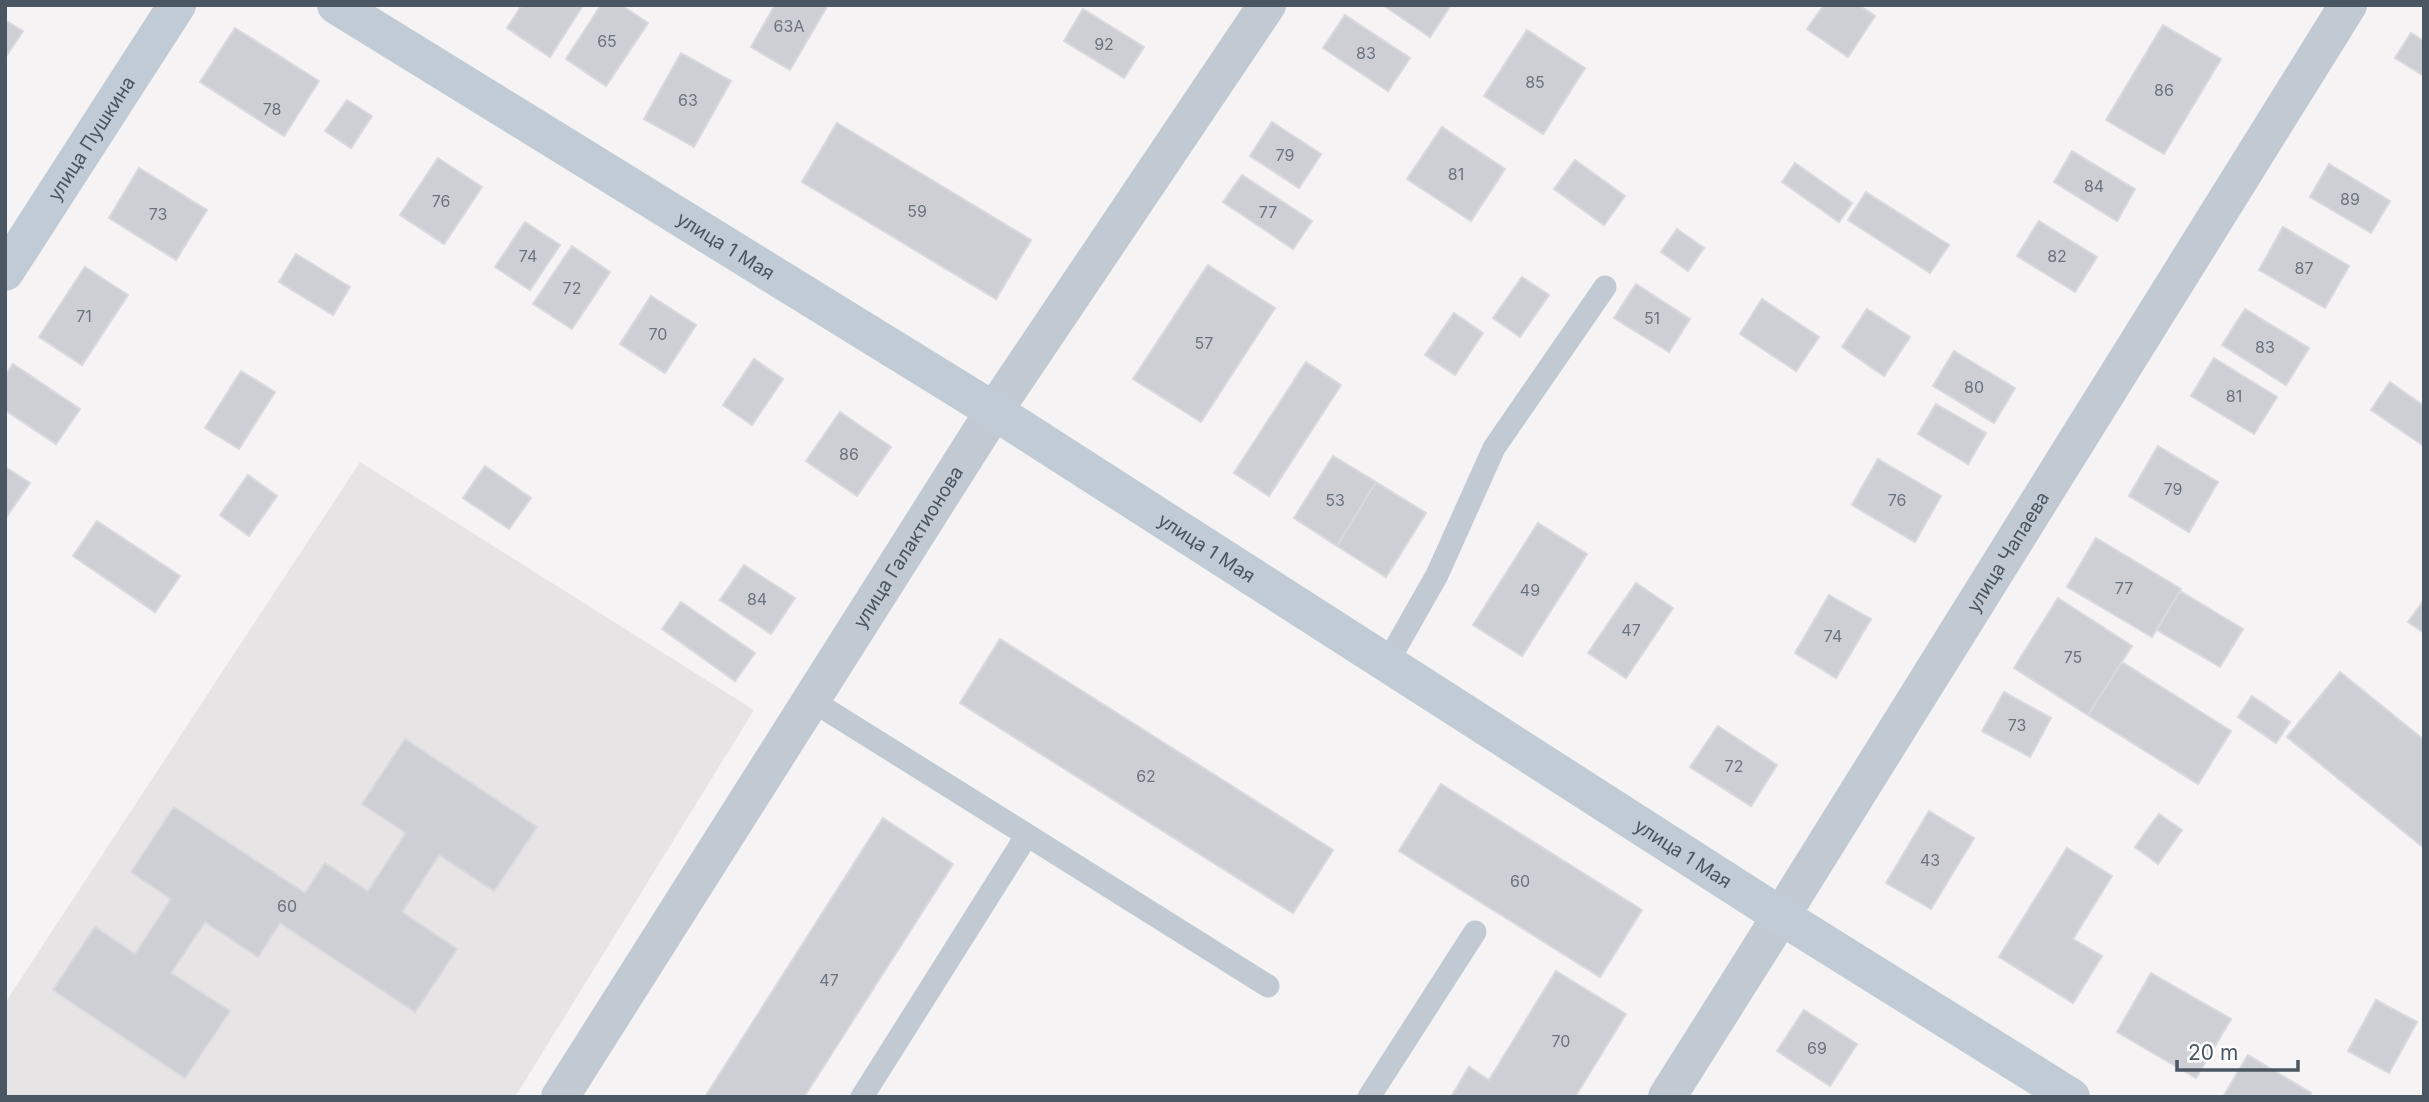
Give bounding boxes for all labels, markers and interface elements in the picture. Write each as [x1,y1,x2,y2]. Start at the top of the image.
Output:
house number: 63А [774,16,804,36]
house number: 65 [597,31,617,51]
house number: 92 [1094,34,1114,54]
house number: 83 [1356,43,1376,63]
street label: улица Пушкина [43,72,140,205]
house number: 85 [1525,72,1545,92]
house number: 86 [2154,80,2174,100]
house number: 63 [678,90,698,110]
house number: 78 [263,99,281,119]
house number: 79 [1276,145,1294,165]
house number: 81 [1448,164,1464,184]
house number: 84 [2084,176,2104,196]
house number: 89 [2340,189,2360,209]
house number: 76 [432,191,450,211]
house number: 59 [907,201,927,221]
house number: 77 [1259,202,1277,222]
house number: 73 [149,204,167,224]
street label: улица 1 Мая [672,207,779,285]
house number: 74 [519,246,537,266]
house number: 82 [2047,246,2067,266]
house number: 87 [2295,258,2313,278]
house number: 72 [563,278,581,298]
house number: 71 [76,306,92,326]
house number: 51 [1644,308,1660,328]
house number: 70 [649,324,667,344]
house number: 57 [1195,333,1213,353]
house number: 83 [2255,337,2275,357]
house number: 80 [1964,377,1984,397]
house number: 81 [2226,386,2242,406]
house number: 86 [839,444,859,464]
street label: улица Галактионова [849,462,968,632]
house number: 79 [2164,479,2182,499]
street label: улица Чапаева [1962,488,2054,617]
house number: 53 [1325,490,1345,510]
house number: 76 [1888,490,1906,510]
street label: улица 1 Мая [1154,508,1259,588]
house number: 77 [2115,578,2133,598]
house number: 49 [1520,580,1540,600]
house number: 84 [747,589,767,609]
house number: 47 [1621,620,1641,640]
house number: 74 [1824,626,1842,646]
house number: 75 [2064,647,2082,667]
house number: 73 [2008,715,2026,735]
house number: 72 [1725,756,1743,776]
house number: 62 [1136,766,1156,786]
street label: улица 1 Мая [1630,814,1736,893]
house number: 43 [1920,850,1940,870]
house number: 60 [1510,871,1530,891]
house number: 60 [277,896,297,916]
house number: 47 [819,970,839,990]
scale bar [2177,1028,2298,1072]
house number: 70 [1552,1031,1570,1051]
house number: 69 [1807,1038,1827,1058]
text: 20 m [2188,1040,2238,1065]

